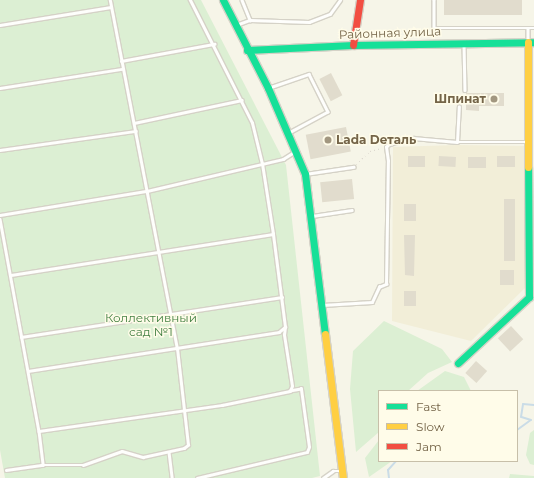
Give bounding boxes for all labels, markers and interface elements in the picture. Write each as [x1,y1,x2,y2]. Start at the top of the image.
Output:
street label: Районная улица [339,24,441,42]
place label: Шпинат [434,92,486,106]
marker: Шпинат [489,94,499,104]
place label: Lada Dеталь [336,133,416,147]
marker: Lada Dеталь [323,135,333,145]
park label: Коллективный сад №1 [105,311,197,339]
legend [378,390,518,462]
text: Fast [416,399,441,414]
text: Slow [416,419,445,434]
text: Jam [416,439,442,454]

